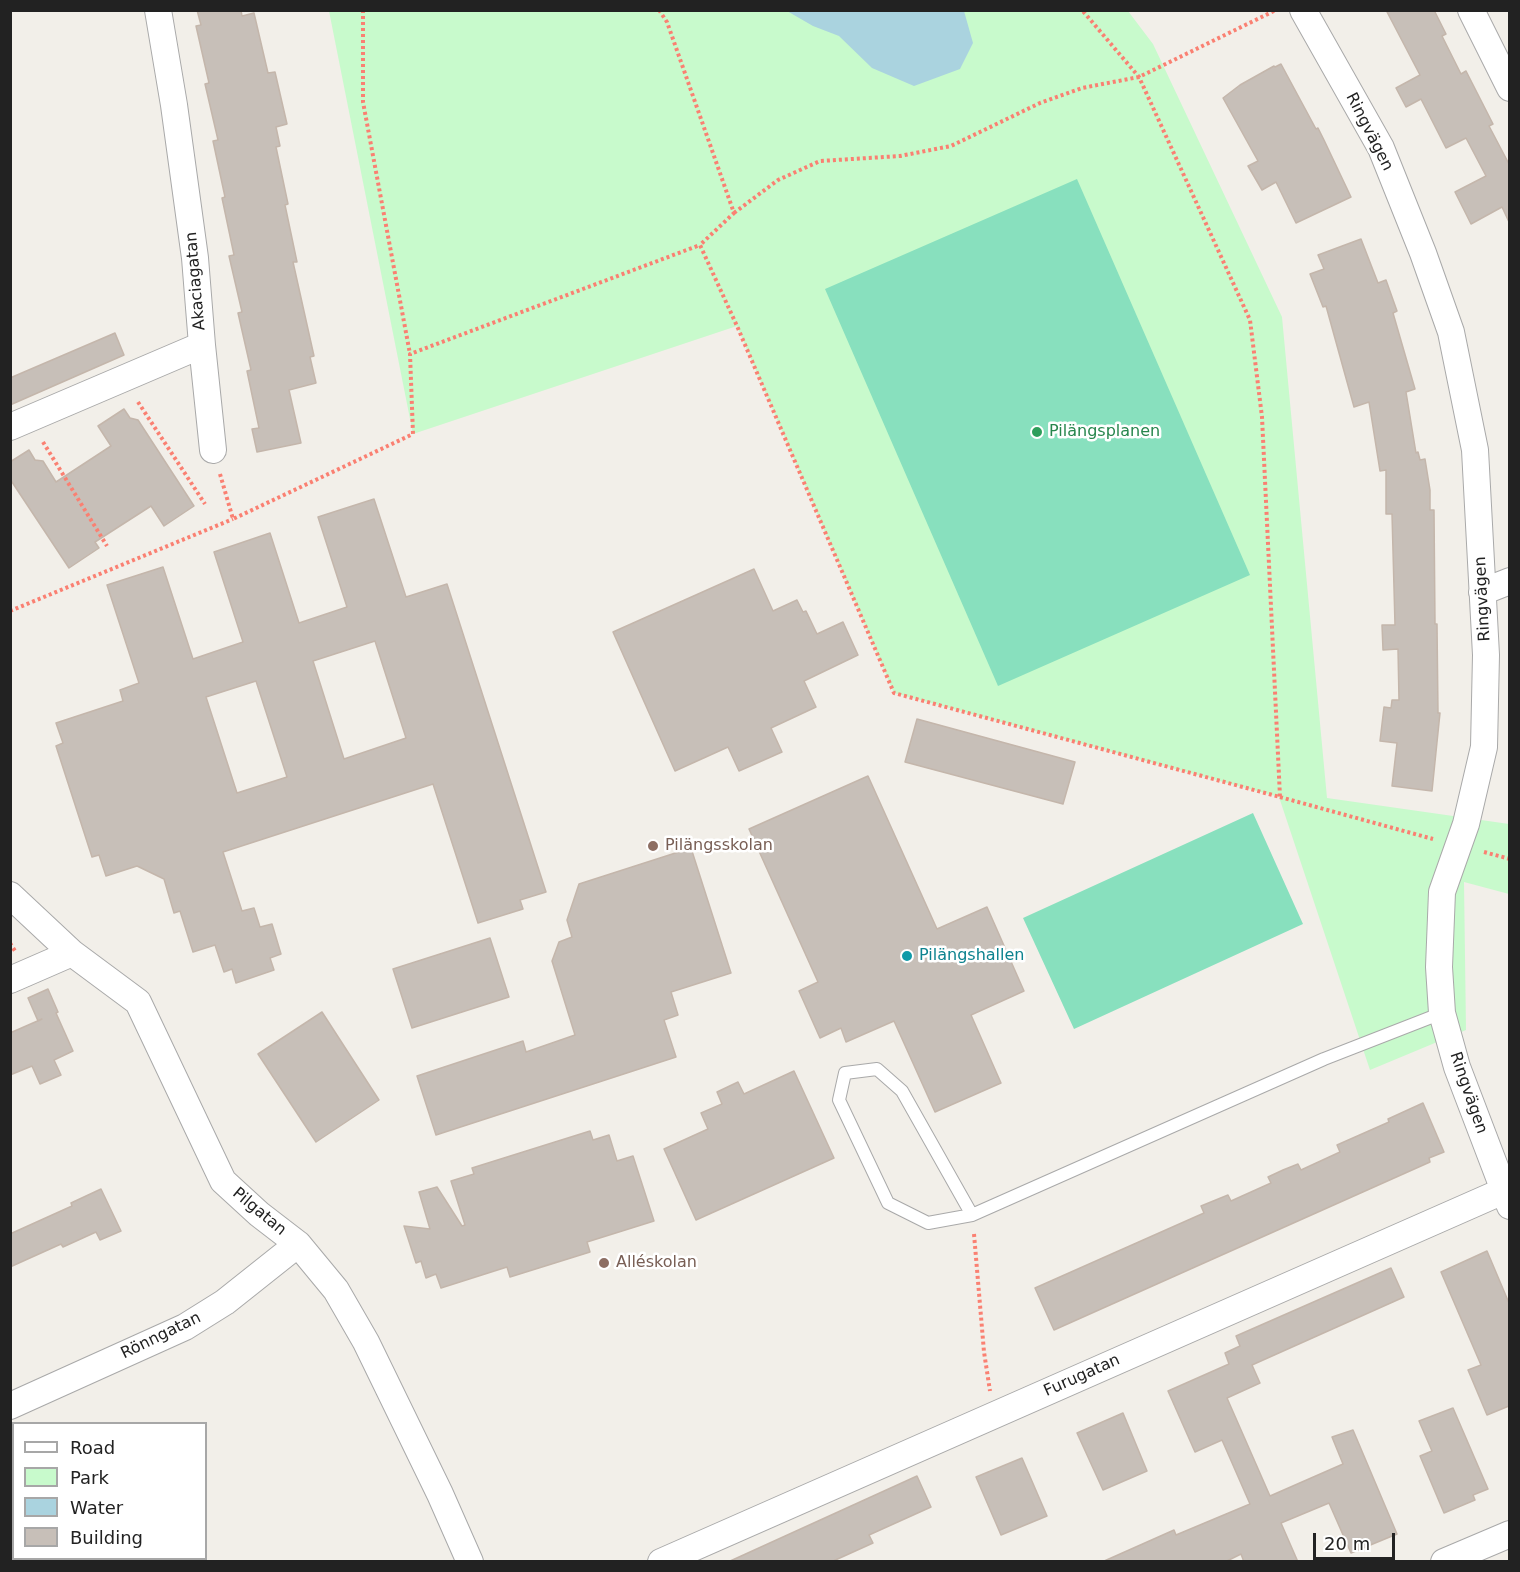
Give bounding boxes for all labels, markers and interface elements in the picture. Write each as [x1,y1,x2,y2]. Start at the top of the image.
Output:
street label: Ringvägen [1341,90,1397,174]
street label: Akaciagatan [182,231,210,331]
place label: Pilängsplanen [1049,422,1160,442]
marker: Pilängsplanen [1030,425,1044,439]
street label: Ringvägen [1471,556,1495,642]
place label: Pilängsskolan [665,836,773,856]
marker: Pilängsskolan [646,839,660,853]
place label: Pilängshallen [919,946,1024,966]
marker: Pilängshallen [900,949,914,963]
street label: Ringvägen [1445,1050,1491,1136]
street label: Pilgatan [228,1184,290,1240]
place label: Alléskolan [616,1253,697,1273]
marker: Alléskolan [597,1256,611,1270]
street label: Rönngatan [118,1308,204,1364]
street label: Furugatan [1041,1351,1123,1401]
legend [12,1422,207,1560]
text: Road [70,1437,115,1458]
text: Park [70,1467,109,1488]
text: Water [70,1497,123,1518]
scale bar [1316,1521,1398,1559]
text: Building [70,1527,143,1548]
text: 20 m [1324,1533,1370,1554]

